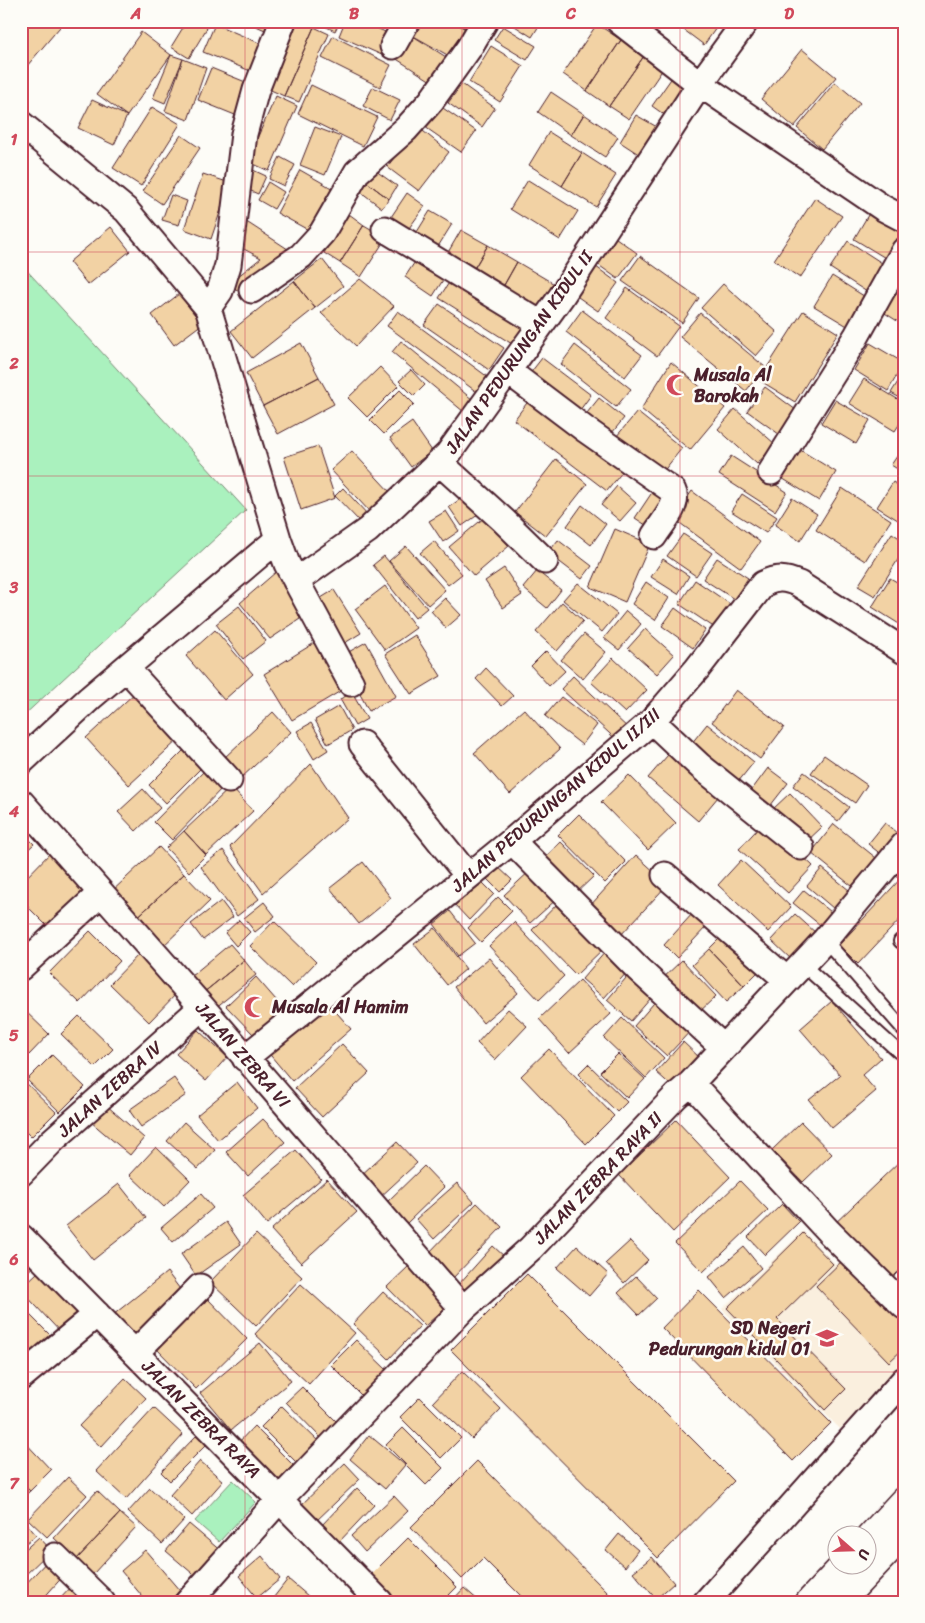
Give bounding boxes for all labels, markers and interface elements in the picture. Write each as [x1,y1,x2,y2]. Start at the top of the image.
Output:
text: A [130,0,141,28]
text: B [349,0,360,28]
text: C [565,0,577,28]
text: D [784,0,794,28]
text: 1 [11,125,18,154]
street label: JALAN PEDURUNGAN KIDUL II [436,242,603,461]
text: 2 [8,349,19,378]
place label: Musala Al Barokah [693,359,772,412]
mosque icon: Musala Al Barokah [664,372,690,398]
text: 3 [9,573,19,602]
street label: JALAN PEDURUNGAN KIDUL II/III [443,699,669,901]
text: 4 [8,797,19,826]
place label: Musala Al Hamim [271,991,409,1023]
street label: JALAN ZEBRA VI [187,993,299,1116]
mosque icon: Musala Al Hamim [242,994,268,1020]
text: 5 [9,1021,19,1050]
street label: JALAN ZEBRA IV [49,1032,170,1146]
street label: JALAN ZEBRA RAYA II [525,1103,671,1253]
text: 6 [8,1245,19,1274]
place label: SD Negeri Pedurungan kidul 01 [649,1312,811,1365]
school or university icon: SD Negeri Pedurungan kidul 01 [814,1325,840,1351]
street label: JALAN ZEBRA RAYA [133,1351,268,1486]
text: 7 [9,1469,20,1498]
north arrow [828,1526,878,1576]
text: U [850,1546,877,1564]

